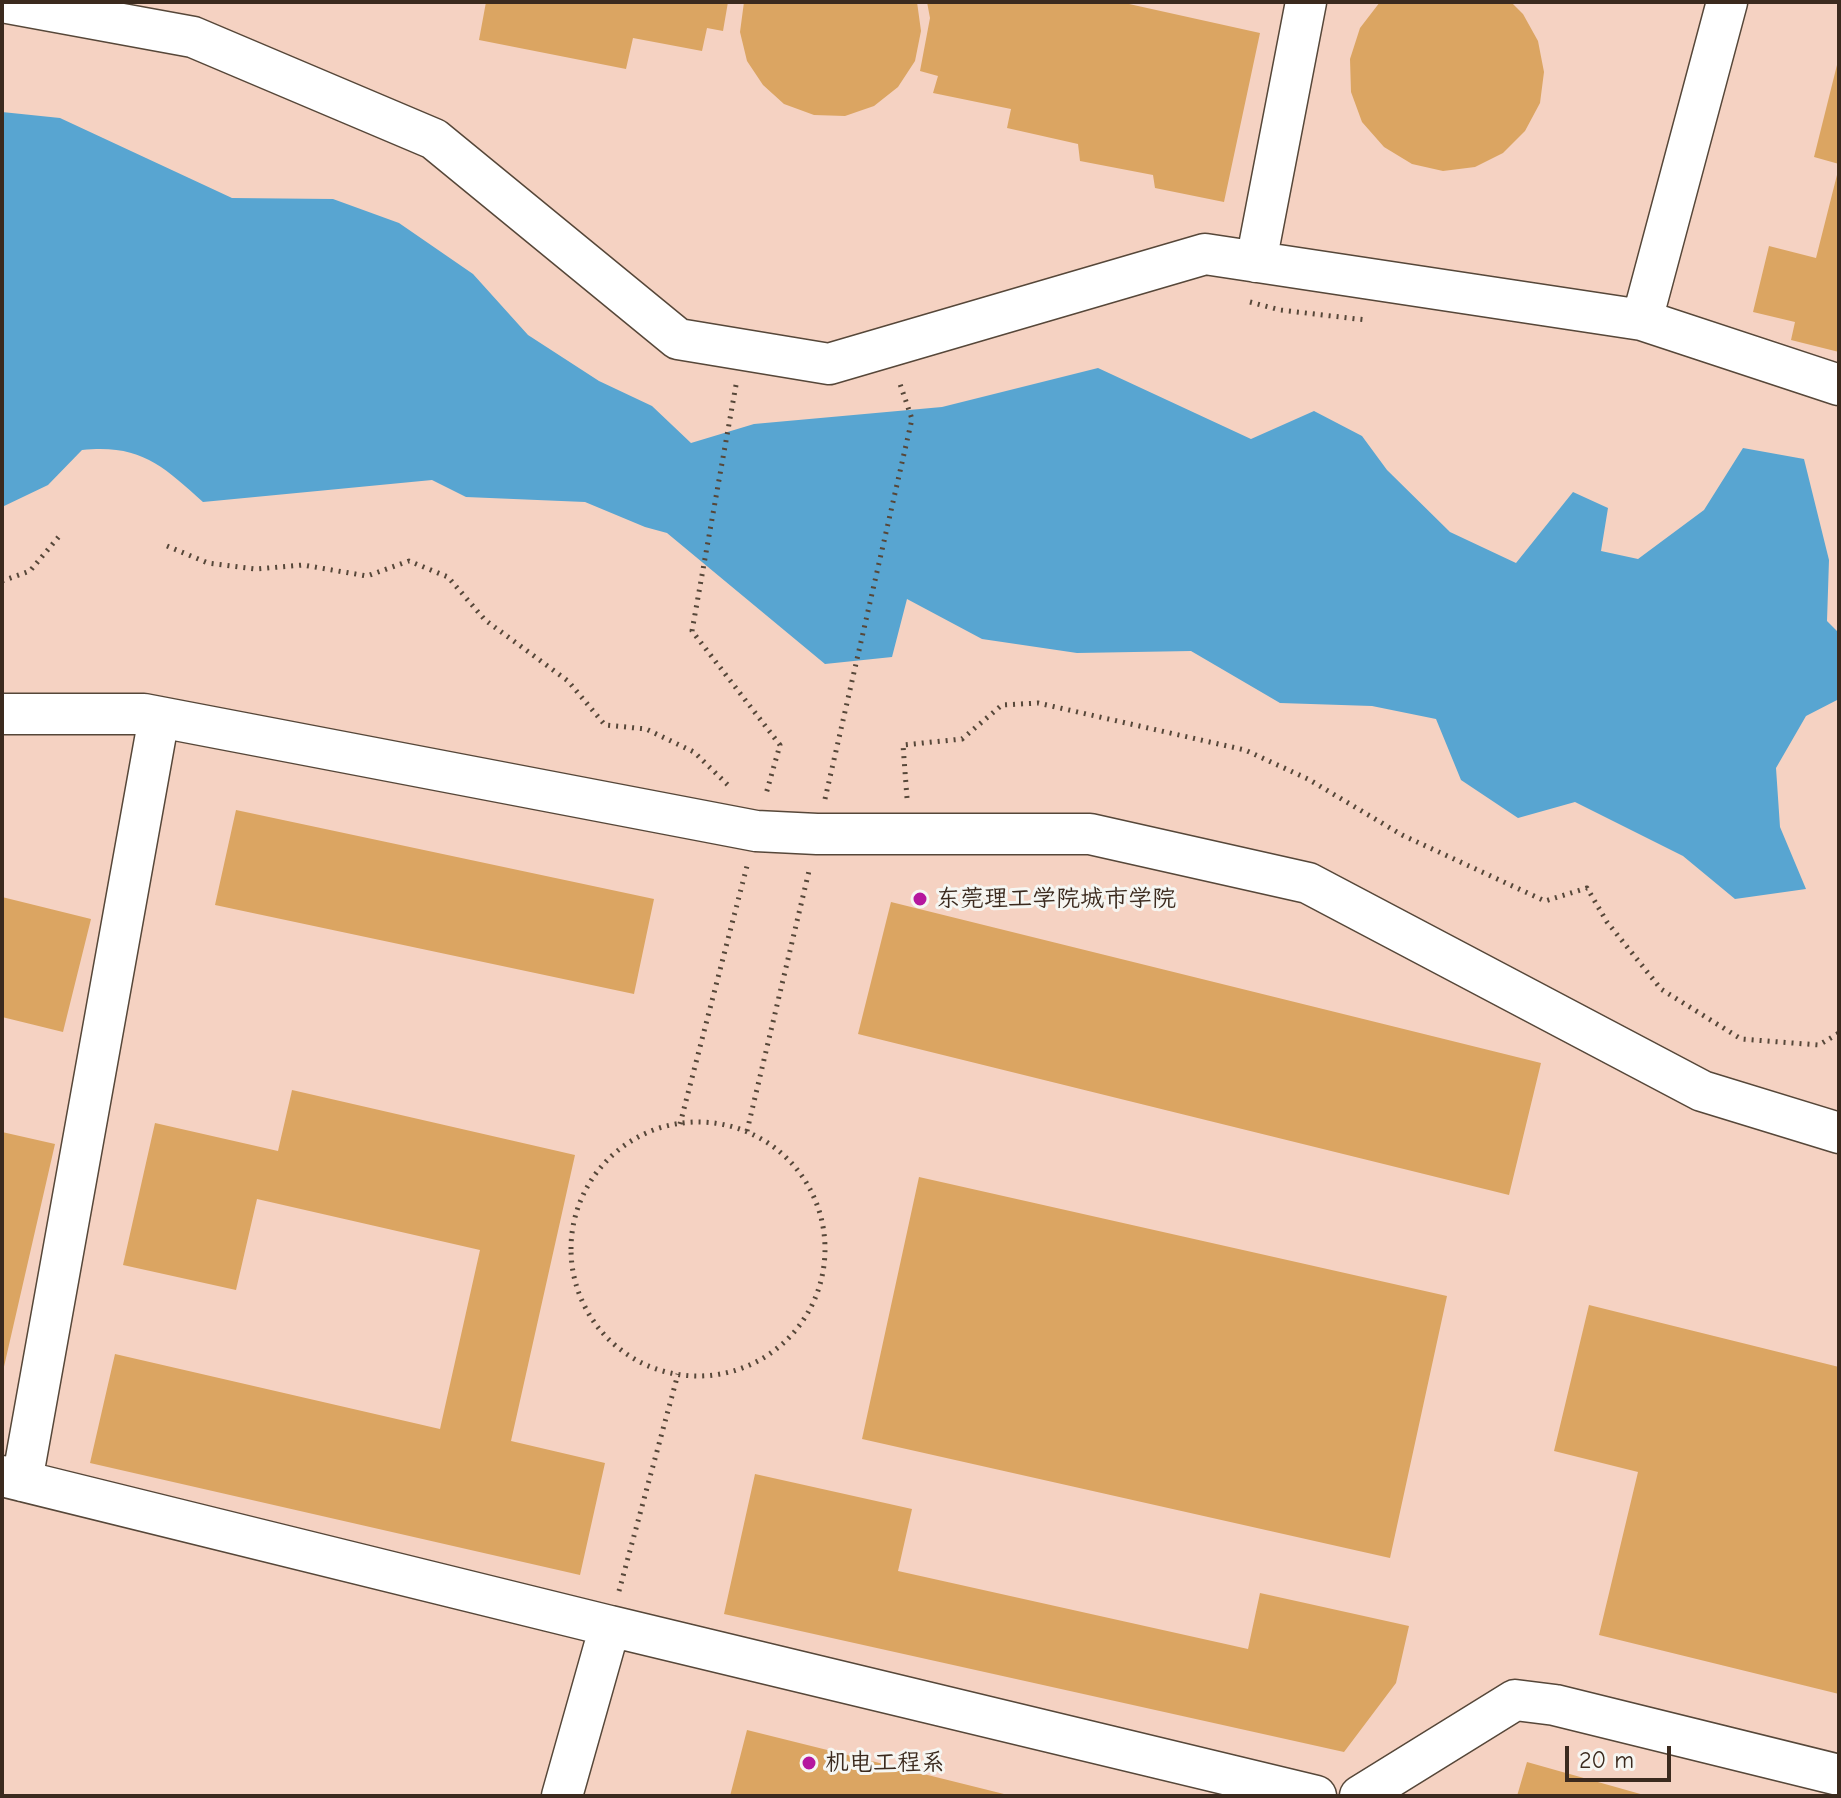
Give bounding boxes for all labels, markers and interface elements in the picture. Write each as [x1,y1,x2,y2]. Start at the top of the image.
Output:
place label: 东莞理工学院城市学院 [936,885,1176,913]
marker: 东莞理工学院城市学院 [911,890,929,908]
scale bar [1569,1730,1675,1780]
text: 20 m [1579,1746,1634,1774]
place label: 机电工程系 [825,1749,945,1777]
marker: 机电工程系 [800,1754,818,1772]

